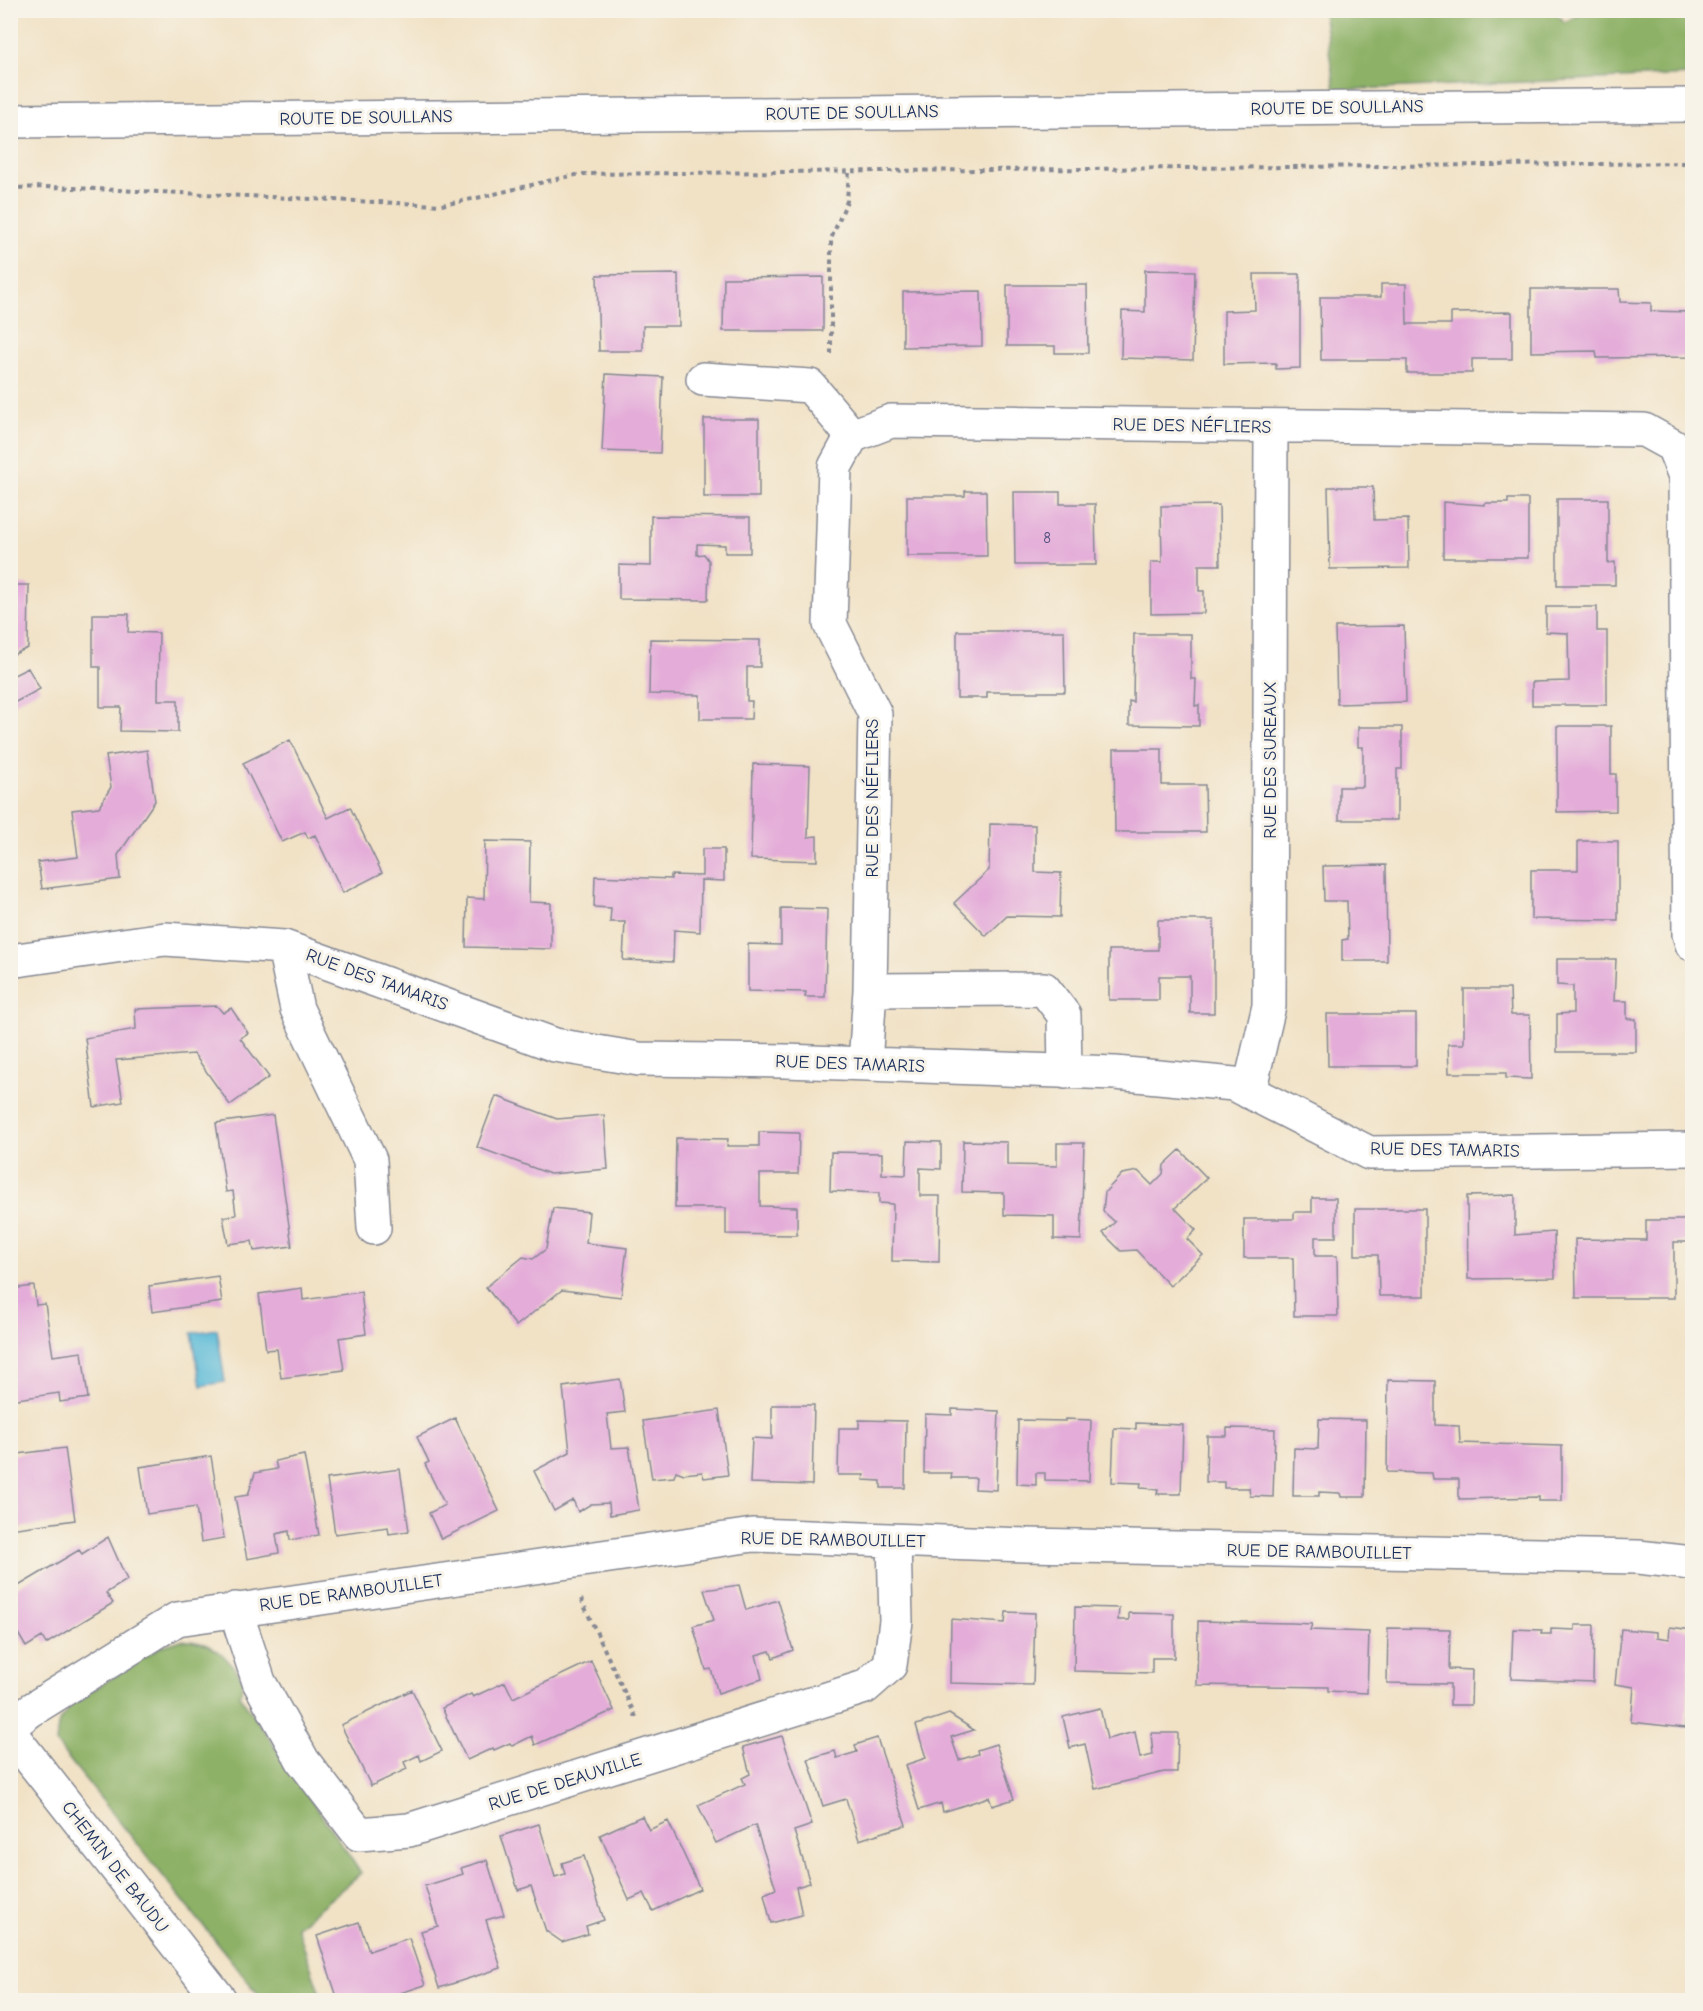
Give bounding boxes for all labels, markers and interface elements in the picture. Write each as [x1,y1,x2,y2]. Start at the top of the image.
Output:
street label: ROUTE DE SOULLANS [1250,96,1424,120]
street label: ROUTE DE SOULLANS [765,101,939,125]
street label: ROUTE DE SOULLANS [279,106,453,130]
street label: RUE DES NÉFLIERS [1112,413,1272,438]
house number: 8 [1043,529,1051,547]
street label: RUE DES SUREAUX [1260,681,1281,839]
street label: RUE DES NÉFLIERS [861,719,883,877]
street label: RUE DES TAMARIS [303,945,451,1015]
street label: RUE DES TAMARIS [775,1051,925,1077]
street label: RUE DES TAMARIS [1370,1138,1520,1162]
street label: RUE DE RAMBOUILLET [740,1528,926,1552]
street label: RUE DE RAMBOUILLET [1226,1540,1412,1564]
street label: RUE DE RAMBOUILLET [258,1570,445,1616]
street label: RUE DE DEAUVILLE [486,1749,644,1815]
street label: CHEMIN DE BAUDU [57,1797,173,1937]

